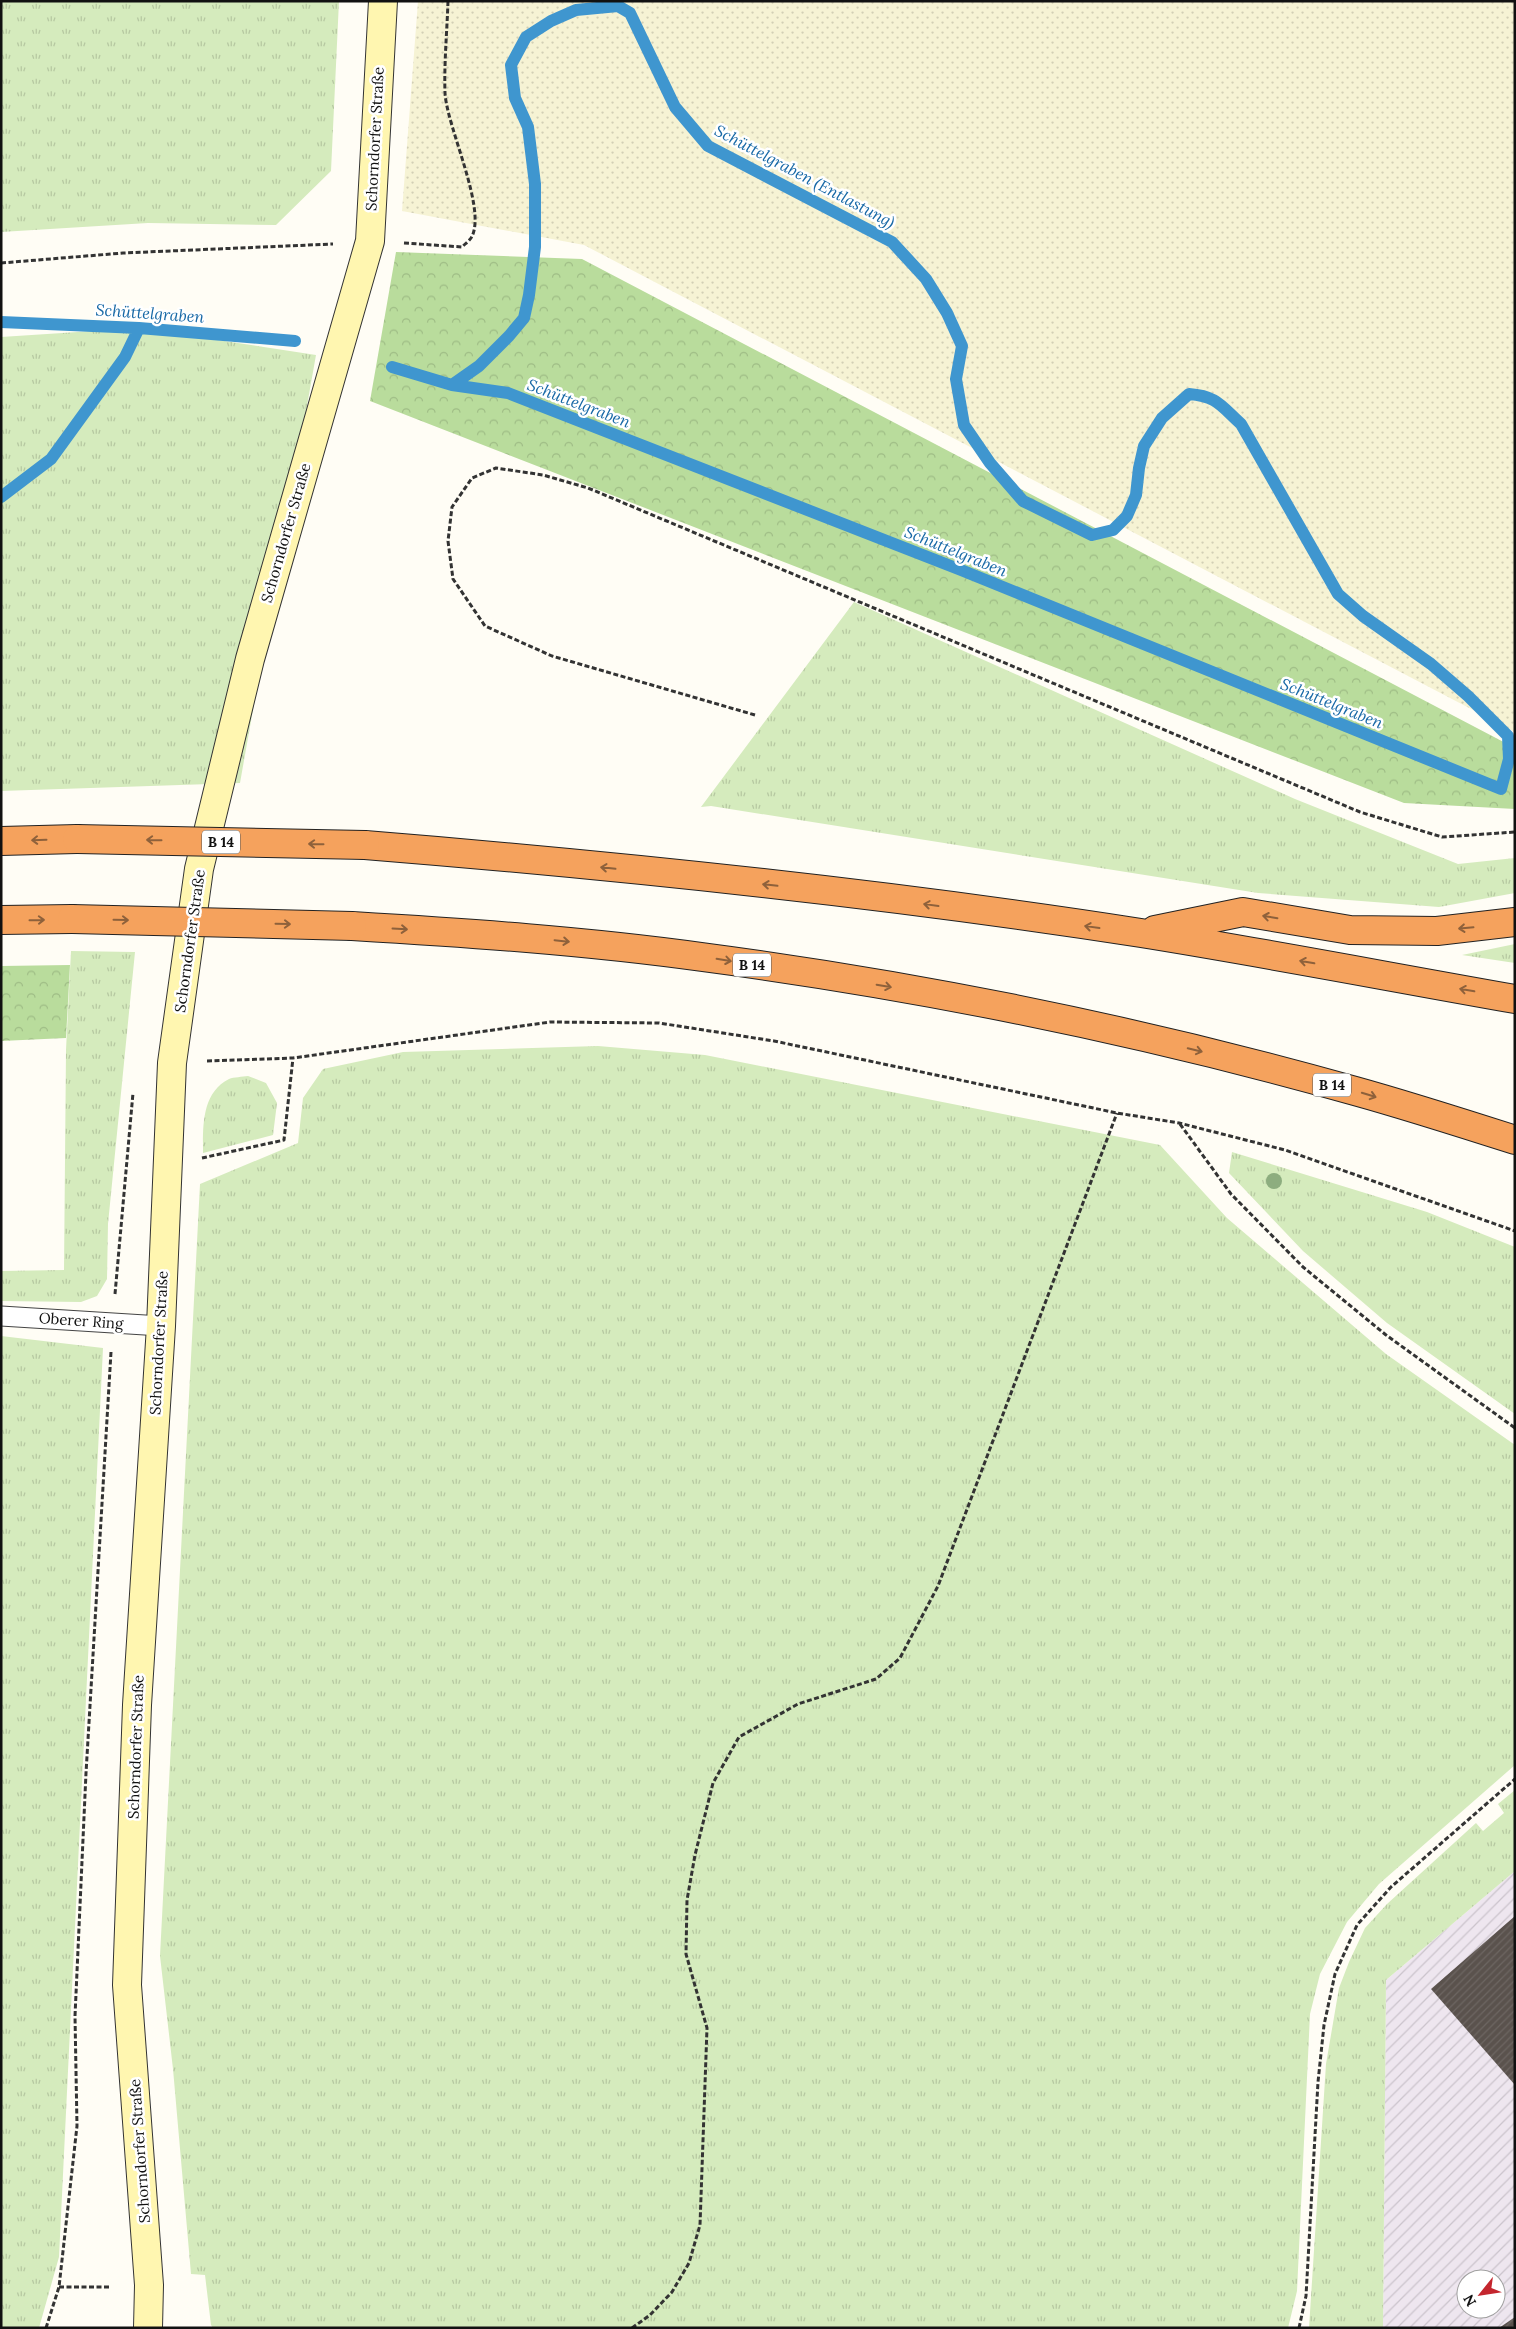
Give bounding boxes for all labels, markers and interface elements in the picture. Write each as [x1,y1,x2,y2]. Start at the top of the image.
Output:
street label: Schorndorfer Straße [361,66,388,212]
water label: Schüttelgraben (Entlastung) [711,120,899,233]
water label: Schüttelgraben [95,299,205,327]
water label: Schüttelgraben [525,374,634,432]
street label: Schorndorfer Straße [256,461,315,605]
water label: Schüttelgraben [902,521,1010,581]
water label: Schüttelgraben [1278,673,1386,733]
road number: B 14 [202,830,240,854]
one-way arrow [32,835,48,845]
one-way arrow [146,836,162,845]
one-way arrow [308,839,324,849]
one-way arrow [601,863,617,873]
street label: Schorndorfer Straße [170,868,209,1014]
one-way arrow [762,880,778,890]
one-way arrow [923,900,939,910]
one-way arrow [1262,911,1278,921]
one-way arrow [29,915,45,924]
one-way arrow [112,915,129,925]
one-way arrow [275,919,291,929]
one-way arrow [1085,922,1101,932]
one-way arrow [1459,923,1475,933]
one-way arrow [392,924,408,933]
one-way arrow [554,936,570,946]
road number: B 14 [733,954,771,976]
one-way arrow [715,955,731,965]
one-way arrow [1299,956,1315,966]
one-way arrow [876,982,892,992]
one-way arrow [1459,985,1475,995]
one-way arrow [1187,1046,1203,1055]
road number: B 14 [1313,1074,1351,1096]
one-way arrow [1361,1091,1377,1101]
street label: Schorndorfer Straße [145,1270,172,1416]
street label: Oberer Ring [38,1308,125,1333]
street label: Schorndorfer Straße [123,1674,148,1819]
street label: Schorndorfer Straße [125,2078,154,2224]
north arrow [1456,2269,1506,2319]
text: N [1459,2291,1480,2310]

